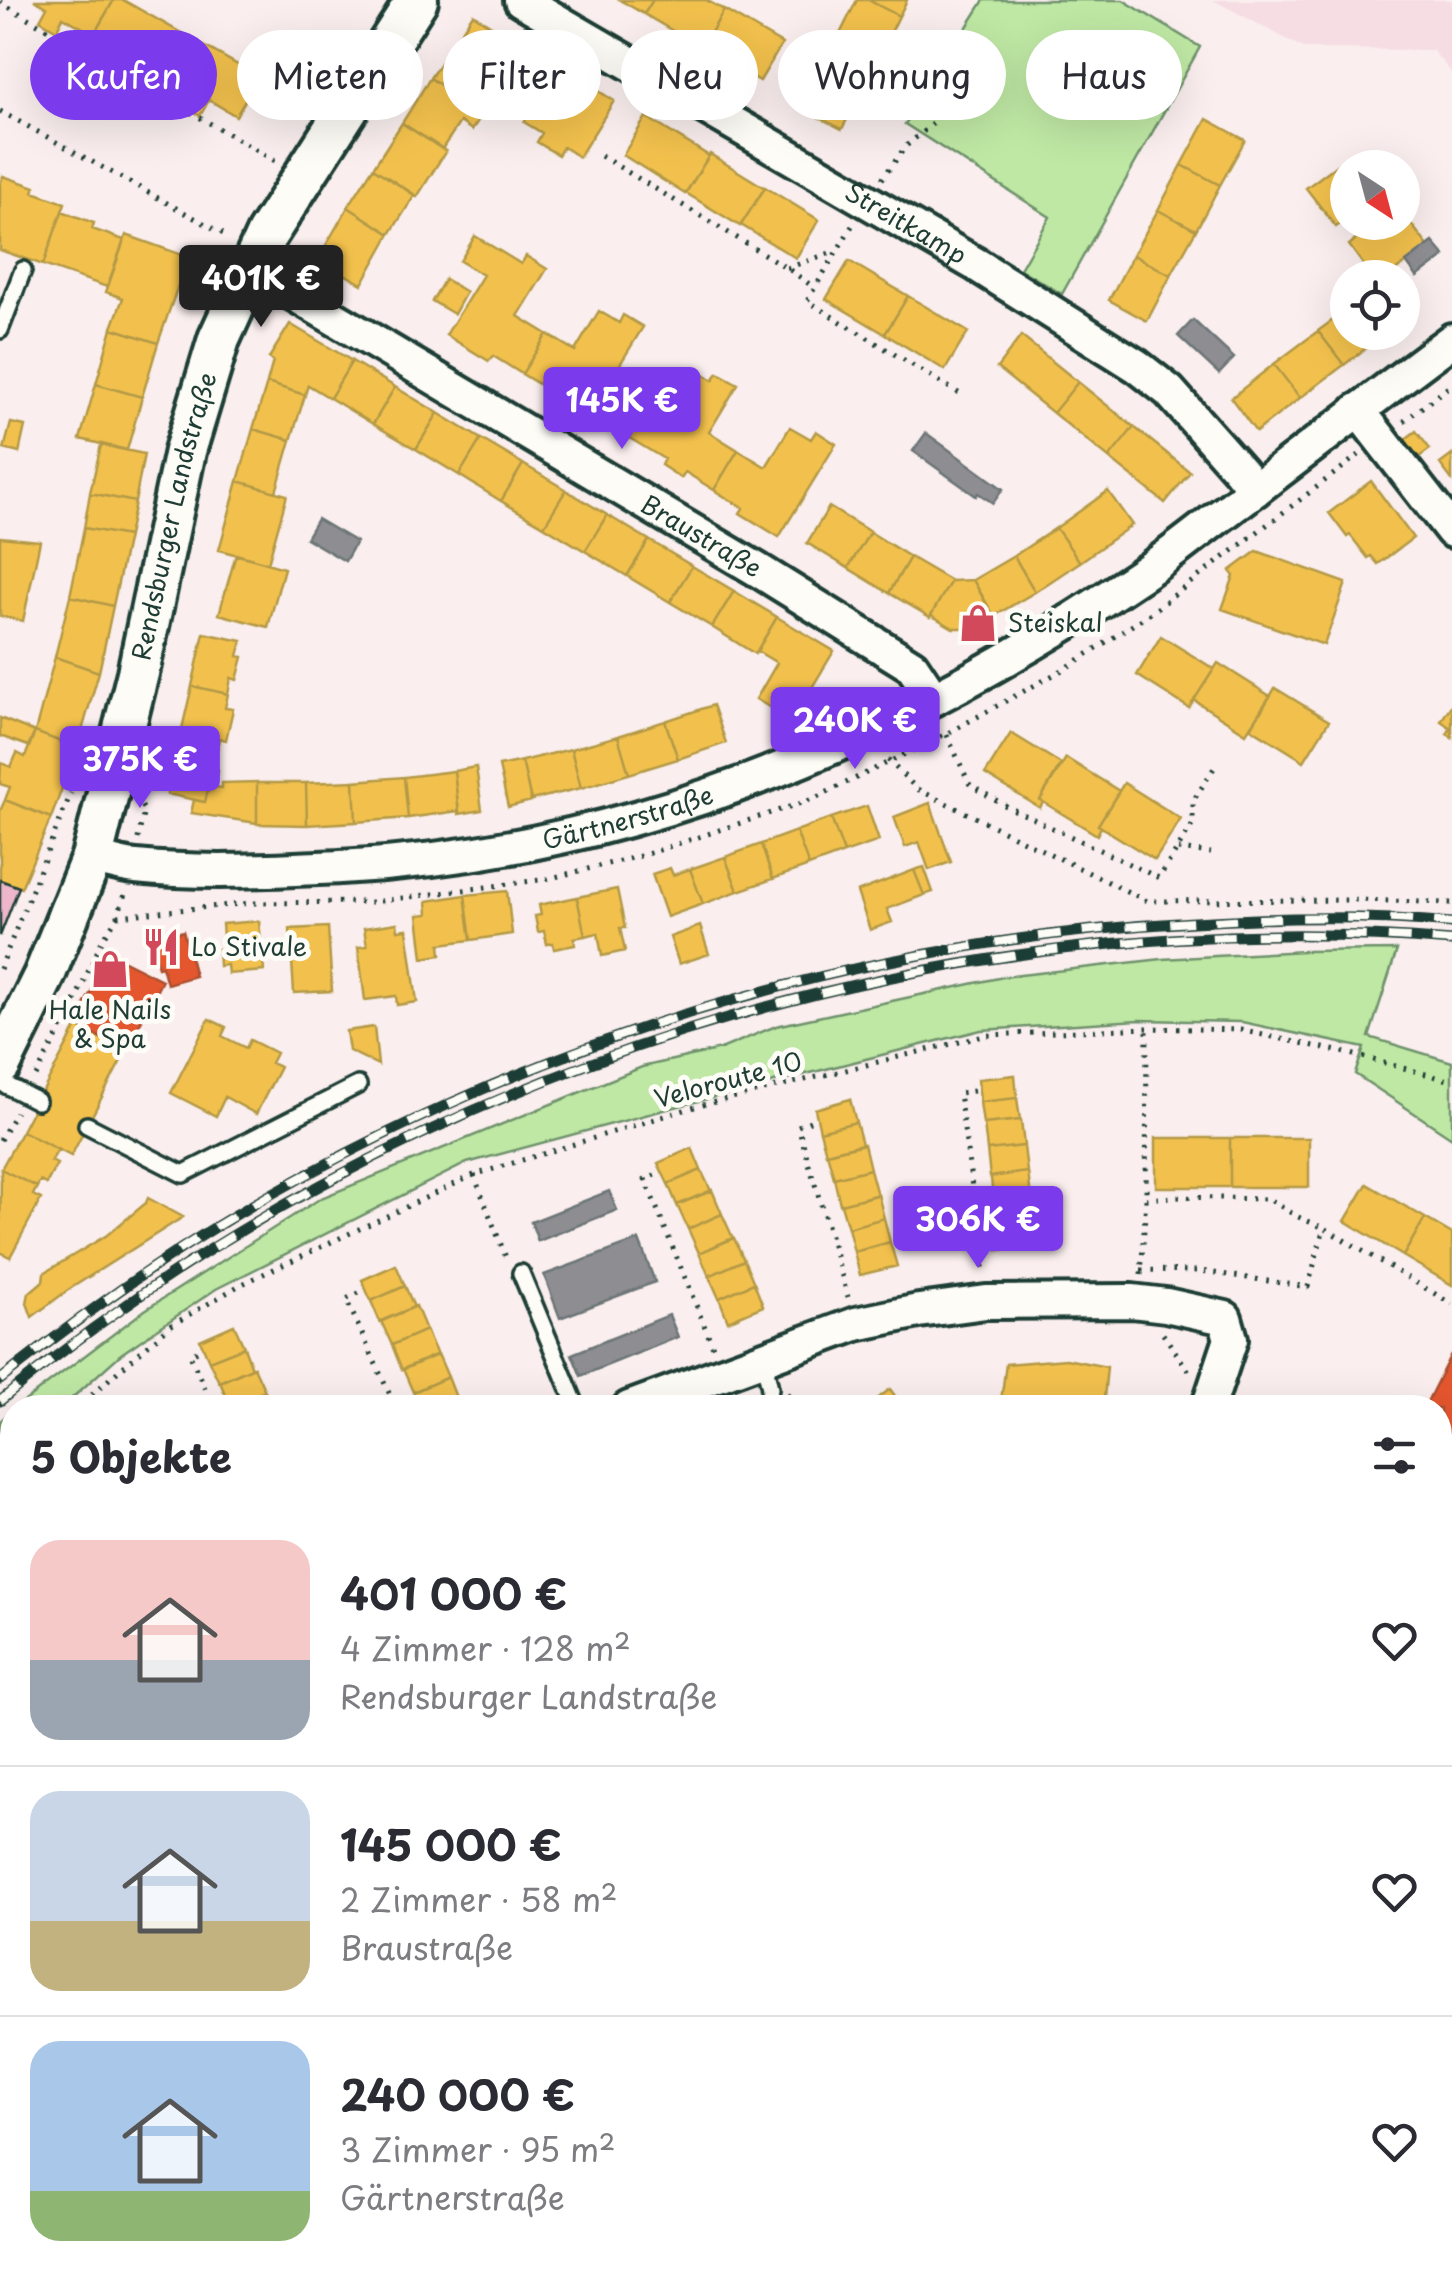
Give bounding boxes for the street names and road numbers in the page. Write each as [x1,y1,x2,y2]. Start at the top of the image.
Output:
street label: Streitkamp [838,172,974,273]
street label: Rendsburger Landstraße [121,367,226,664]
street label: Braustraße [634,485,770,586]
street label: Gärtnerstraße [539,775,718,858]
street label: Veloroute 10 [650,1041,806,1117]

